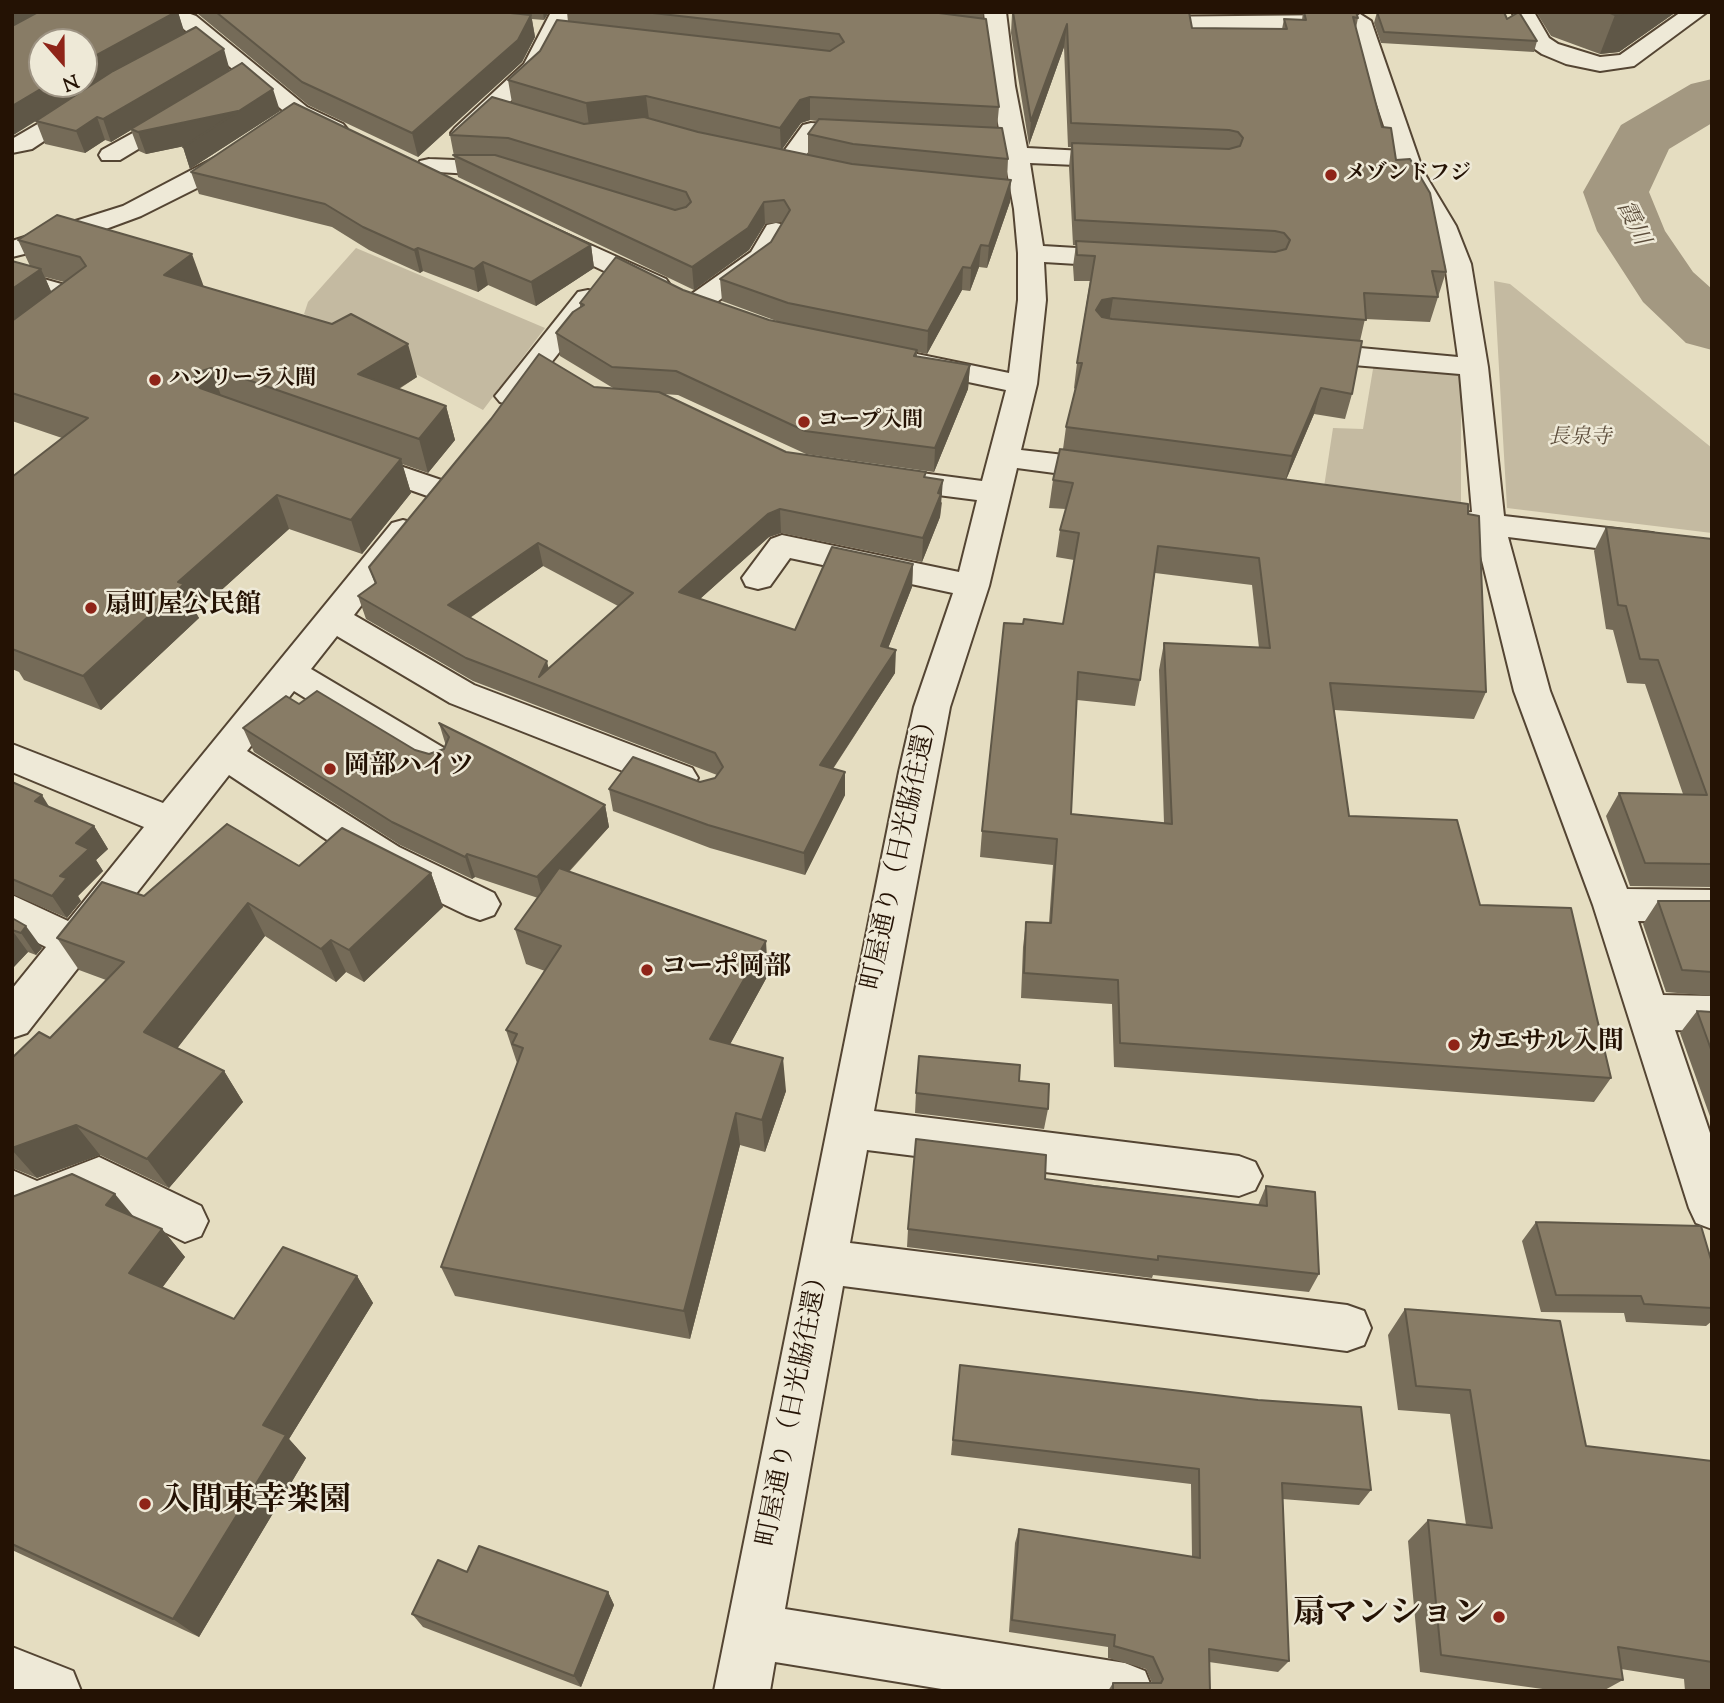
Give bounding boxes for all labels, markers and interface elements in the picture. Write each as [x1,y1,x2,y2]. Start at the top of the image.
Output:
north arrow [28,28,98,98]
text: N [58,66,82,97]
place label: メゾンドフジ [1345,162,1471,188]
marker: メゾンドフジ [1323,167,1339,183]
water label: 霞川 [1609,197,1653,251]
place label: ハンリーラ入間 [169,367,316,393]
marker: ハンリーラ入間 [147,372,163,388]
place label: コープ入間 [818,409,923,435]
marker: コープ入間 [796,414,812,430]
park label: 長泉寺 [1549,426,1611,452]
place label: 扇町屋公民館 [105,592,261,624]
marker: 扇町屋公民館 [83,600,99,616]
street label: 町屋通り（日光脇往還） [858,707,948,993]
place label: 岡部ハイツ [344,753,474,785]
marker: 岡部ハイツ [322,761,338,777]
place label: コーポ岡部 [661,954,791,986]
marker: コーポ岡部 [639,962,655,978]
place label: カエサル入間 [1468,1029,1624,1061]
marker: カエサル入間 [1446,1037,1462,1053]
street label: 町屋通り（日光脇往還） [753,1263,839,1549]
place label: 入間東幸楽園 [159,1485,351,1523]
marker: 入間東幸楽園 [137,1496,153,1512]
place label: 扇マンション [1293,1598,1485,1636]
marker: 扇マンション [1491,1609,1507,1625]

